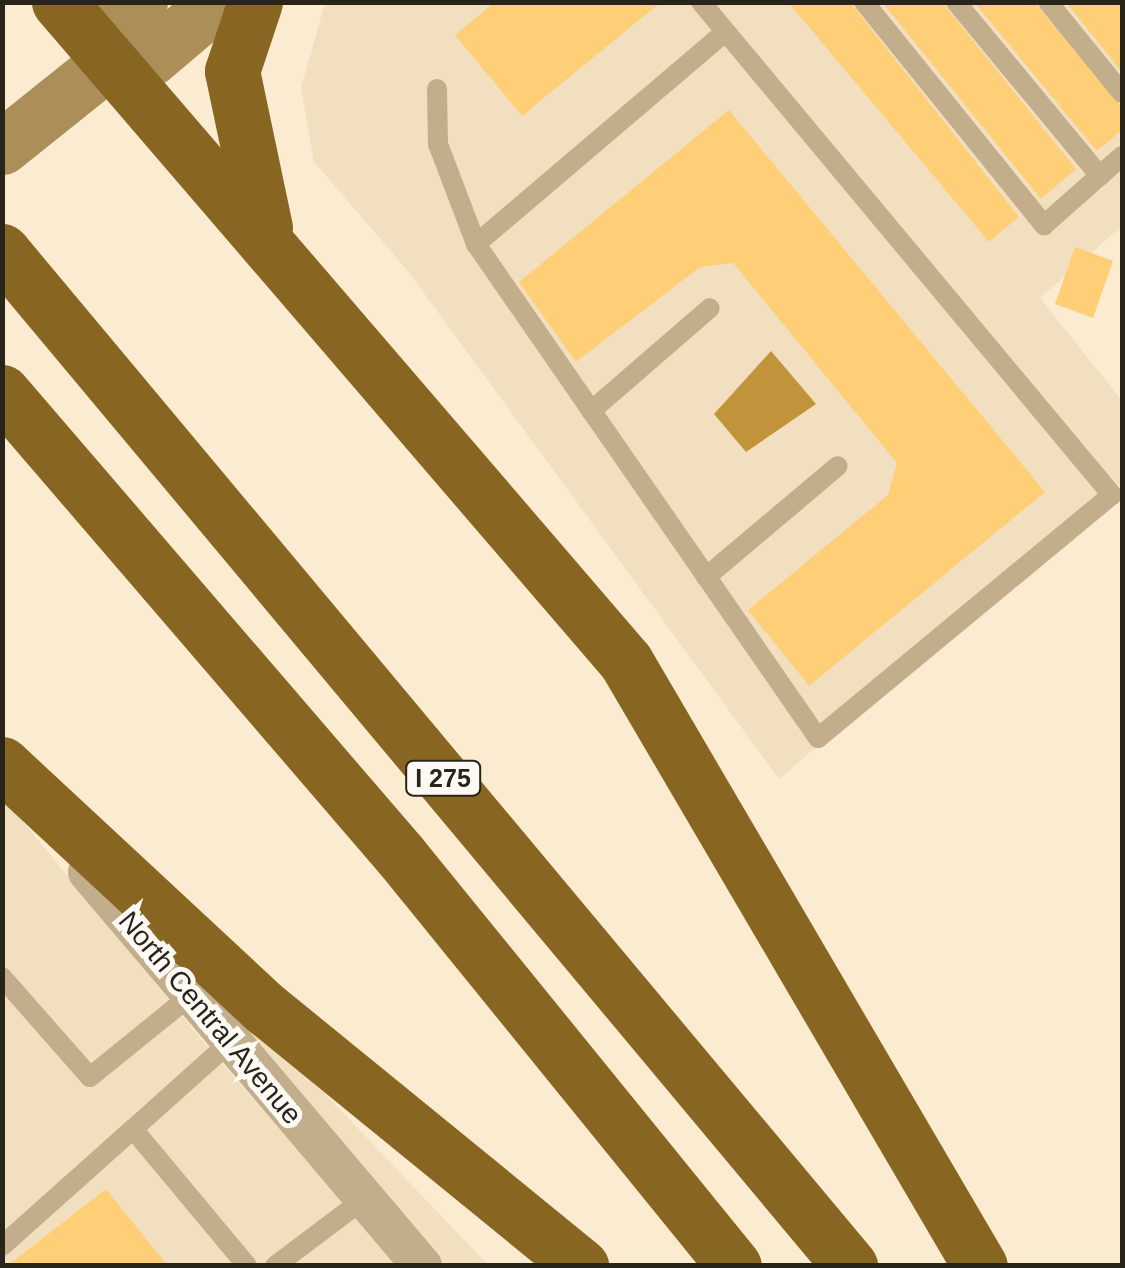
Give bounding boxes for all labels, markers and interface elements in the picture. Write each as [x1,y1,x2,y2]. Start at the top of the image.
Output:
road number: I 275 [403,758,483,798]
street label: North Central Avenue [111,904,309,1132]

